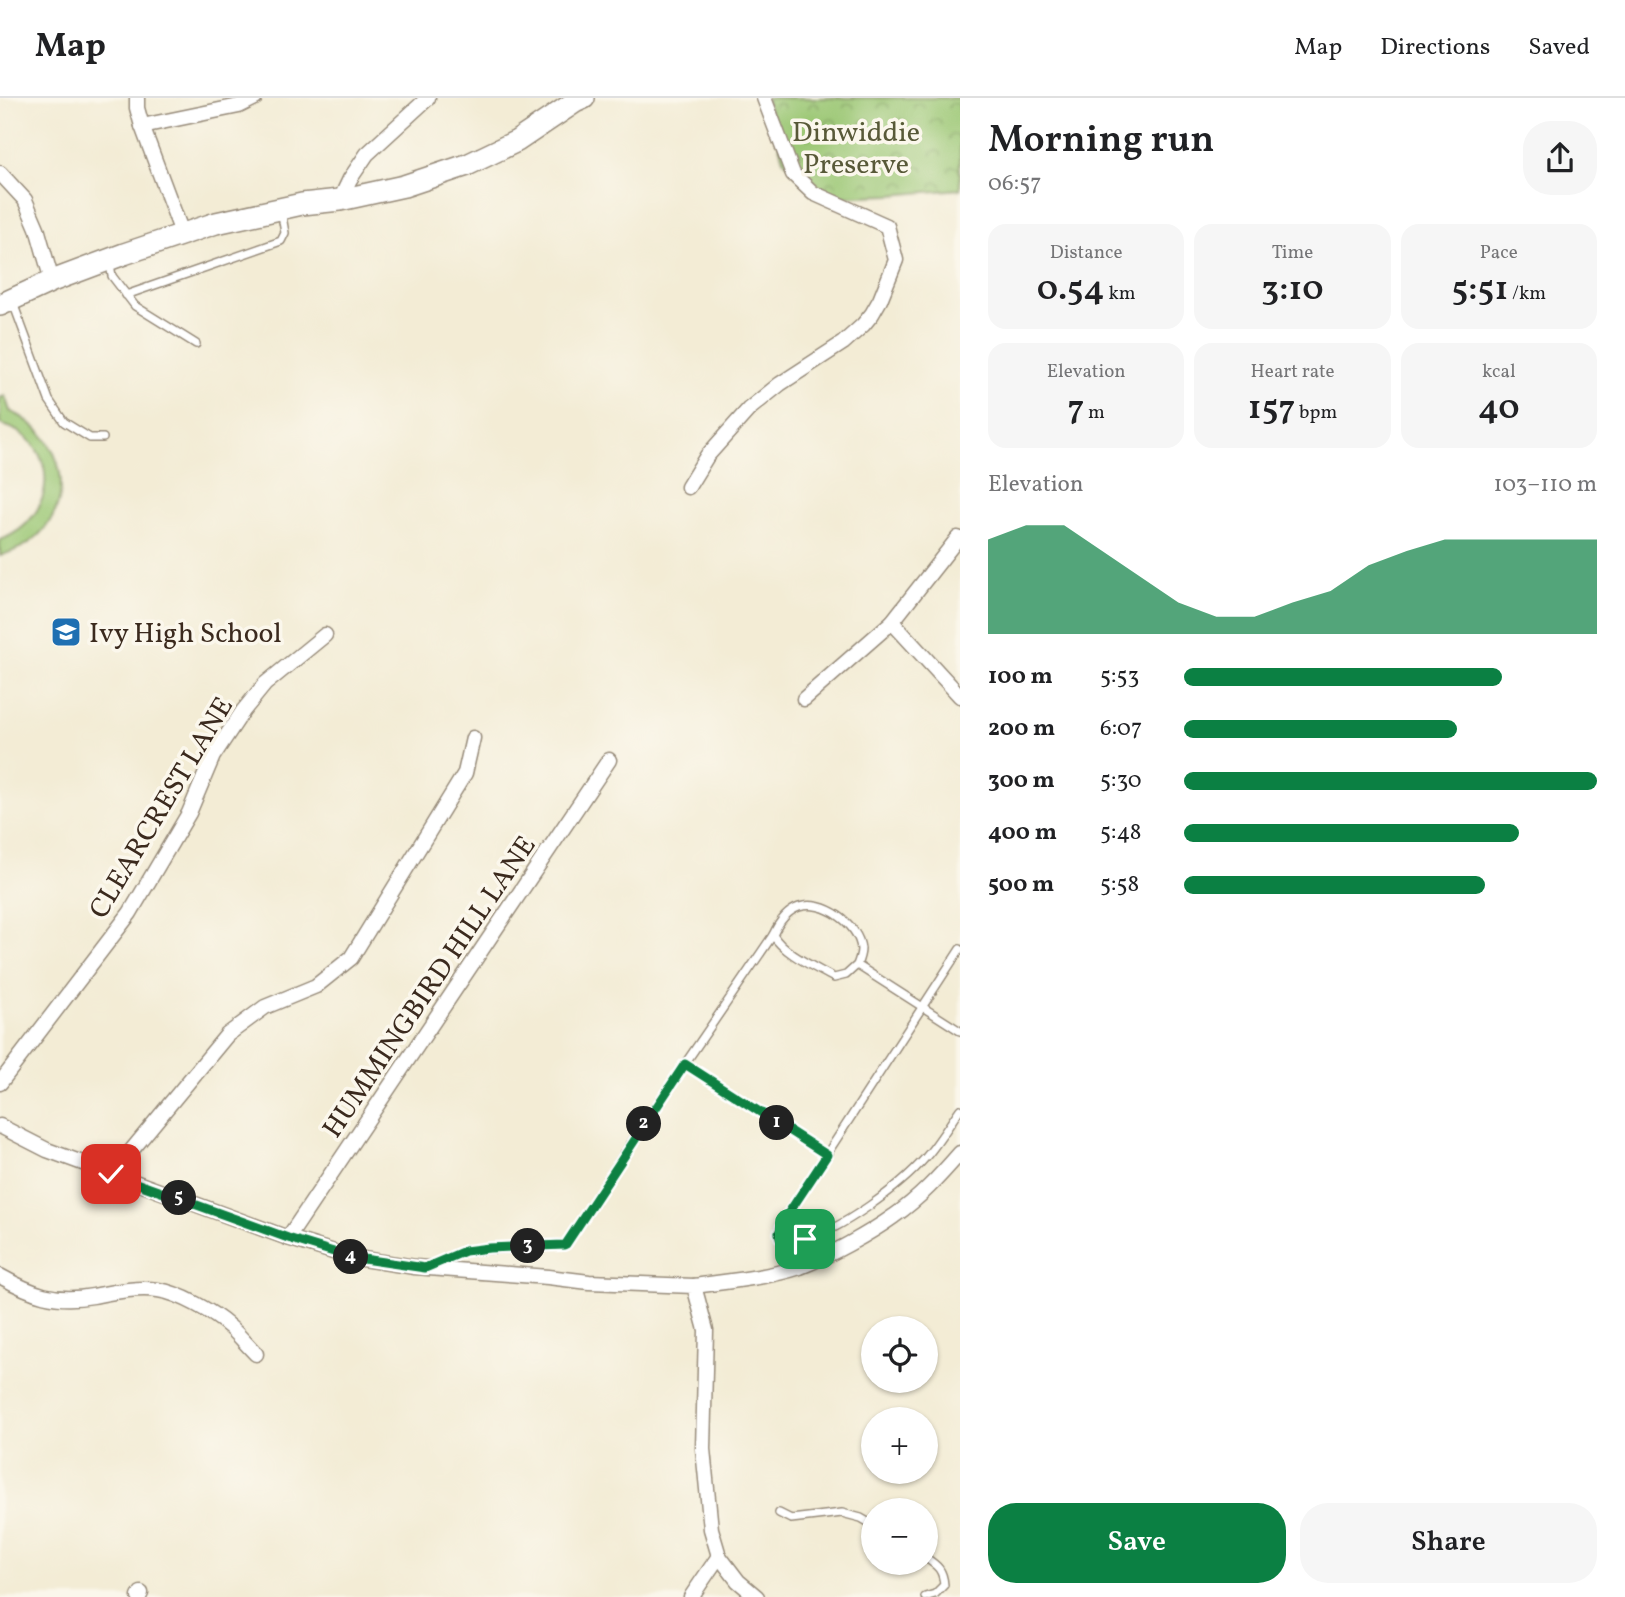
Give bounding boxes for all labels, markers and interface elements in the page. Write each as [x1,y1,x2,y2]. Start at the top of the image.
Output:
text: Map [35,25,106,71]
text: Map [1294,31,1342,65]
text: Directions [1380,31,1490,65]
text: Saved [1528,31,1590,65]
park label: Dinwiddie Preserve [792,114,920,185]
text: Morning run [988,115,1214,168]
button: share [1523,121,1597,195]
text: 06:57 [988,168,1041,200]
text: Distance [1050,240,1123,266]
text: Time [1272,240,1313,266]
text: Pace [1480,240,1518,266]
text: 0.54 [1037,266,1105,314]
text: 3:10 [1261,266,1324,314]
text: 5:51 [1451,266,1508,314]
text: km [1105,281,1136,307]
text: /km [1508,281,1546,307]
text: Elevation [1047,359,1126,385]
text: Heart rate [1251,359,1334,385]
text: kcal [1482,359,1516,385]
text: 7 [1067,385,1084,433]
text: 157 [1248,385,1295,433]
text: 40 [1478,385,1520,433]
text: m [1084,400,1105,426]
text: bpm [1295,400,1337,426]
text: Elevation [988,469,1084,501]
text: 103–110 m [1493,469,1597,501]
school or university icon: Ivy High School [49,615,83,649]
place label: Ivy High School [89,615,282,654]
text: 100 m [988,661,1053,693]
text: 5:53 [1100,661,1139,693]
street label: CLEARCREST LANE [81,690,244,926]
text: 200 m [988,713,1055,745]
text: 6:07 [1100,713,1142,745]
text: 300 m [988,765,1055,797]
text: 5:30 [1100,765,1142,797]
text: 400 m [988,817,1057,849]
text: 5:48 [1100,817,1141,849]
street label: HUMMINGBIRD HILL LANE [314,829,546,1146]
text: 500 m [988,869,1054,901]
text: 5:58 [1100,869,1139,901]
pin: 1 [760,1105,794,1140]
pin: 2 [626,1107,662,1142]
text: 1 [773,1109,780,1135]
text: 2 [639,1110,648,1136]
pin [81,1144,141,1204]
icon: check [92,1155,130,1193]
pin: 5 [162,1180,196,1216]
text: 5 [174,1184,183,1210]
pin [775,1209,835,1269]
icon: arrive [786,1220,824,1258]
pin: 3 [510,1228,546,1264]
text: 3 [523,1232,532,1258]
pin: 4 [334,1240,368,1274]
text: 4 [345,1243,356,1269]
map controls [861,1316,938,1575]
button: locate [861,1316,938,1393]
button: + [861,1407,938,1484]
button: − [861,1498,938,1575]
button: Save [988,1503,1286,1583]
button: Share [1300,1503,1597,1583]

